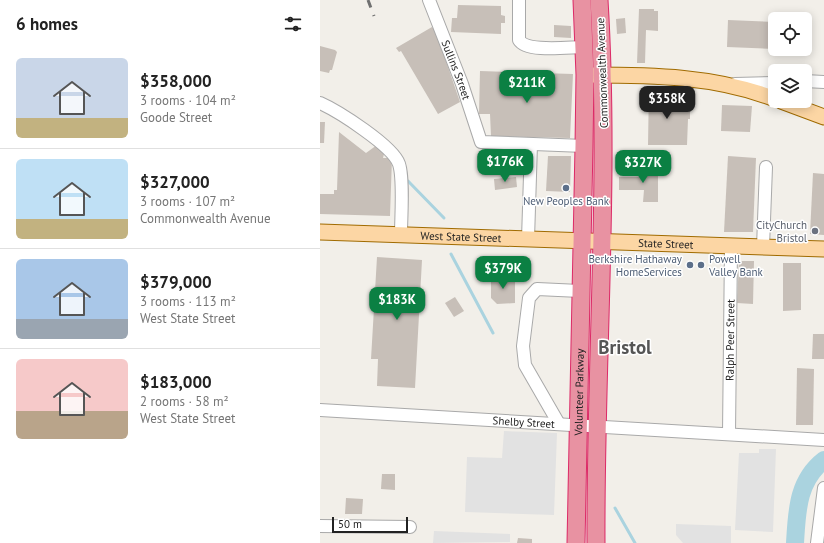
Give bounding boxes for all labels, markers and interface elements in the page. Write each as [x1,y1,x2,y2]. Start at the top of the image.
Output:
map controls [768,12,812,108]
button: locate [768,12,812,56]
text: 6 homes [16,13,78,35]
icon: filters [282,13,304,35]
street label: Commonwealth Avenue [593,17,611,128]
street label: Sullins Street [438,38,474,102]
button: layers [768,64,812,108]
text: $358,000 [140,70,212,92]
pin: $211K [499,70,555,104]
icon: home [48,74,96,122]
text: $211K [508,74,546,91]
pin: $358K [639,86,695,120]
text: $358K [648,90,686,107]
text: 3 rooms · 104 m² [140,92,236,109]
text: Goode Street [140,109,212,126]
pin: $176K [477,149,533,183]
pin: $327K [615,150,671,184]
text: $176K [486,153,524,170]
text: $327K [624,154,662,171]
text: $327,000 [140,171,210,193]
icon: home [48,175,96,223]
marker: New Peoples Bank [561,183,571,193]
text: 3 rooms · 107 m² [140,193,235,210]
place label: New Peoples Bank [523,194,610,208]
text: Commonwealth Avenue [140,210,271,227]
place label: CityChurch Bristol [756,218,808,245]
marker: CityChurch Bristol [810,226,820,236]
street label: West State Street [420,228,502,245]
street label: State Street [638,236,694,252]
place label: Berkshire Hathaway HomeServices [588,252,683,279]
place label: Powell Valley Bank [708,252,763,279]
pin: $379K [475,256,531,290]
text: $379K [484,260,522,277]
marker: Berkshire Hathaway HomeServices [685,260,695,270]
marker: Powell Valley Bank [696,260,706,270]
text: $379,000 [140,271,212,293]
icon: home [48,275,96,323]
pin: $183K [369,287,425,321]
text: $183K [378,291,416,308]
text: 3 rooms · 113 m² [140,293,236,310]
street label: Ralph Peer Street [723,299,737,381]
text: West State Street [140,310,235,327]
district label: Bristol [598,335,652,359]
street label: Volunteer Parkway [571,348,587,437]
text: $183,000 [140,371,212,393]
icon: home [48,375,96,423]
text: 2 rooms · 58 m² [140,393,229,410]
text: West State Street [140,410,235,427]
street label: Shelby Street [492,413,555,431]
scale bar [332,515,408,534]
text: 50 m [338,517,362,531]

